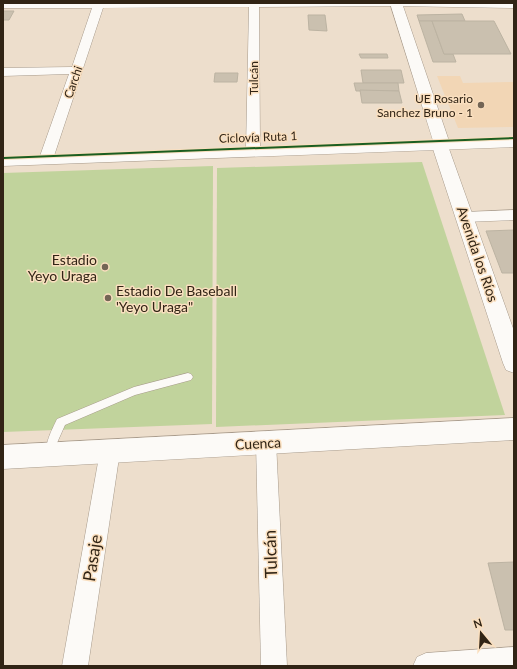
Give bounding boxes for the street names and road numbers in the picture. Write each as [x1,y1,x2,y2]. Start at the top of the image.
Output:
street label: Tulcán [246,61,261,95]
street label: Carchi [60,64,86,100]
street label: Ciclovía Ruta 1 [219,128,298,146]
street label: Avenida los Ríos [454,204,502,304]
street label: Cuenca [235,433,281,453]
street label: Tulcán [259,530,281,578]
street label: Pasaje [78,533,106,583]

